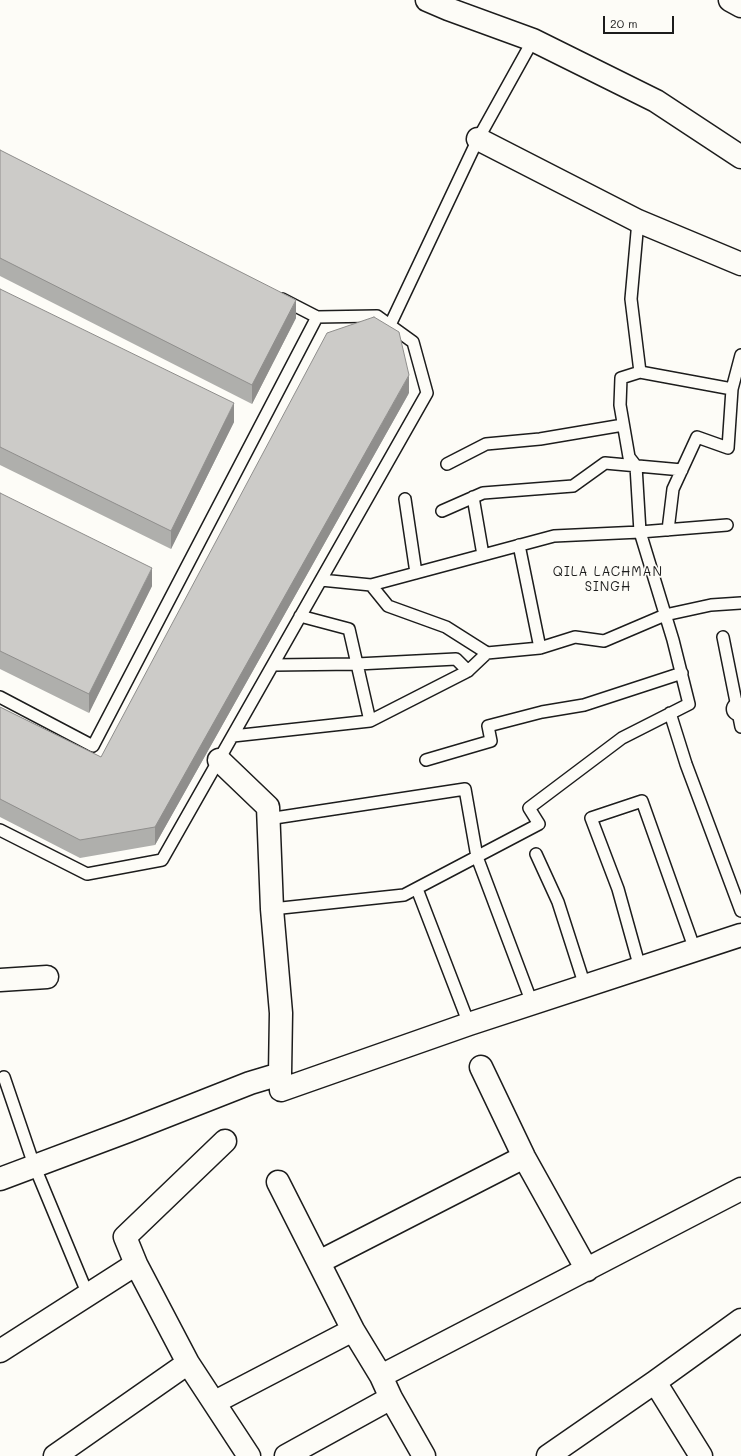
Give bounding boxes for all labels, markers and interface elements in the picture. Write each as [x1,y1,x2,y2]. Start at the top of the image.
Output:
scale bar [605,8,676,34]
text: 20 m [610,15,638,31]
district label: QILA LACHMAN SINGH [553,564,663,595]

